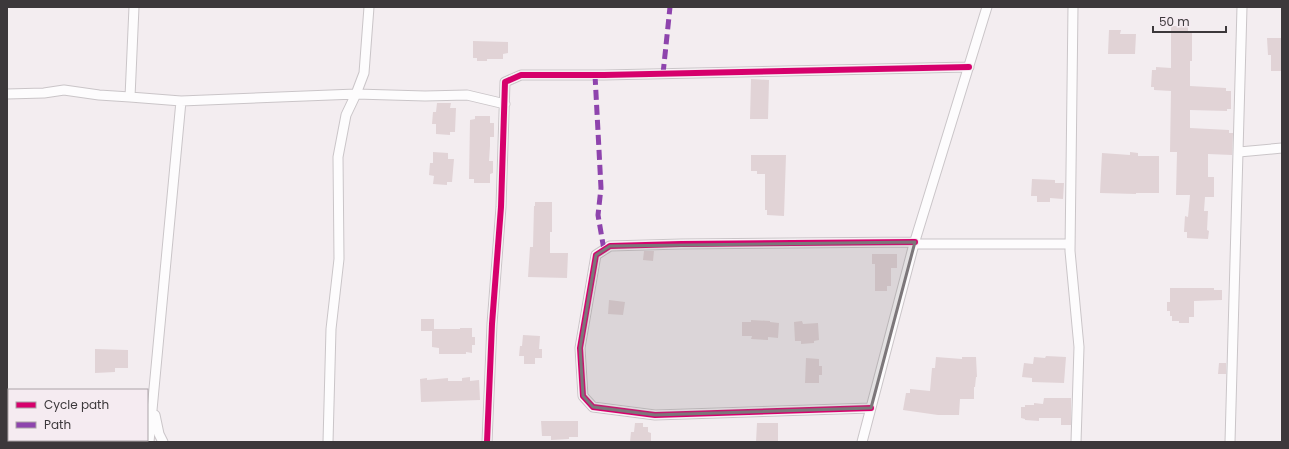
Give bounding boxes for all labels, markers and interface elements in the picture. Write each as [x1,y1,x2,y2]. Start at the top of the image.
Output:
scale bar [1153,8,1226,34]
text: 50 m [1159,13,1190,30]
legend [8,389,148,441]
text: Cycle path [44,396,109,413]
text: Path [44,416,71,433]

